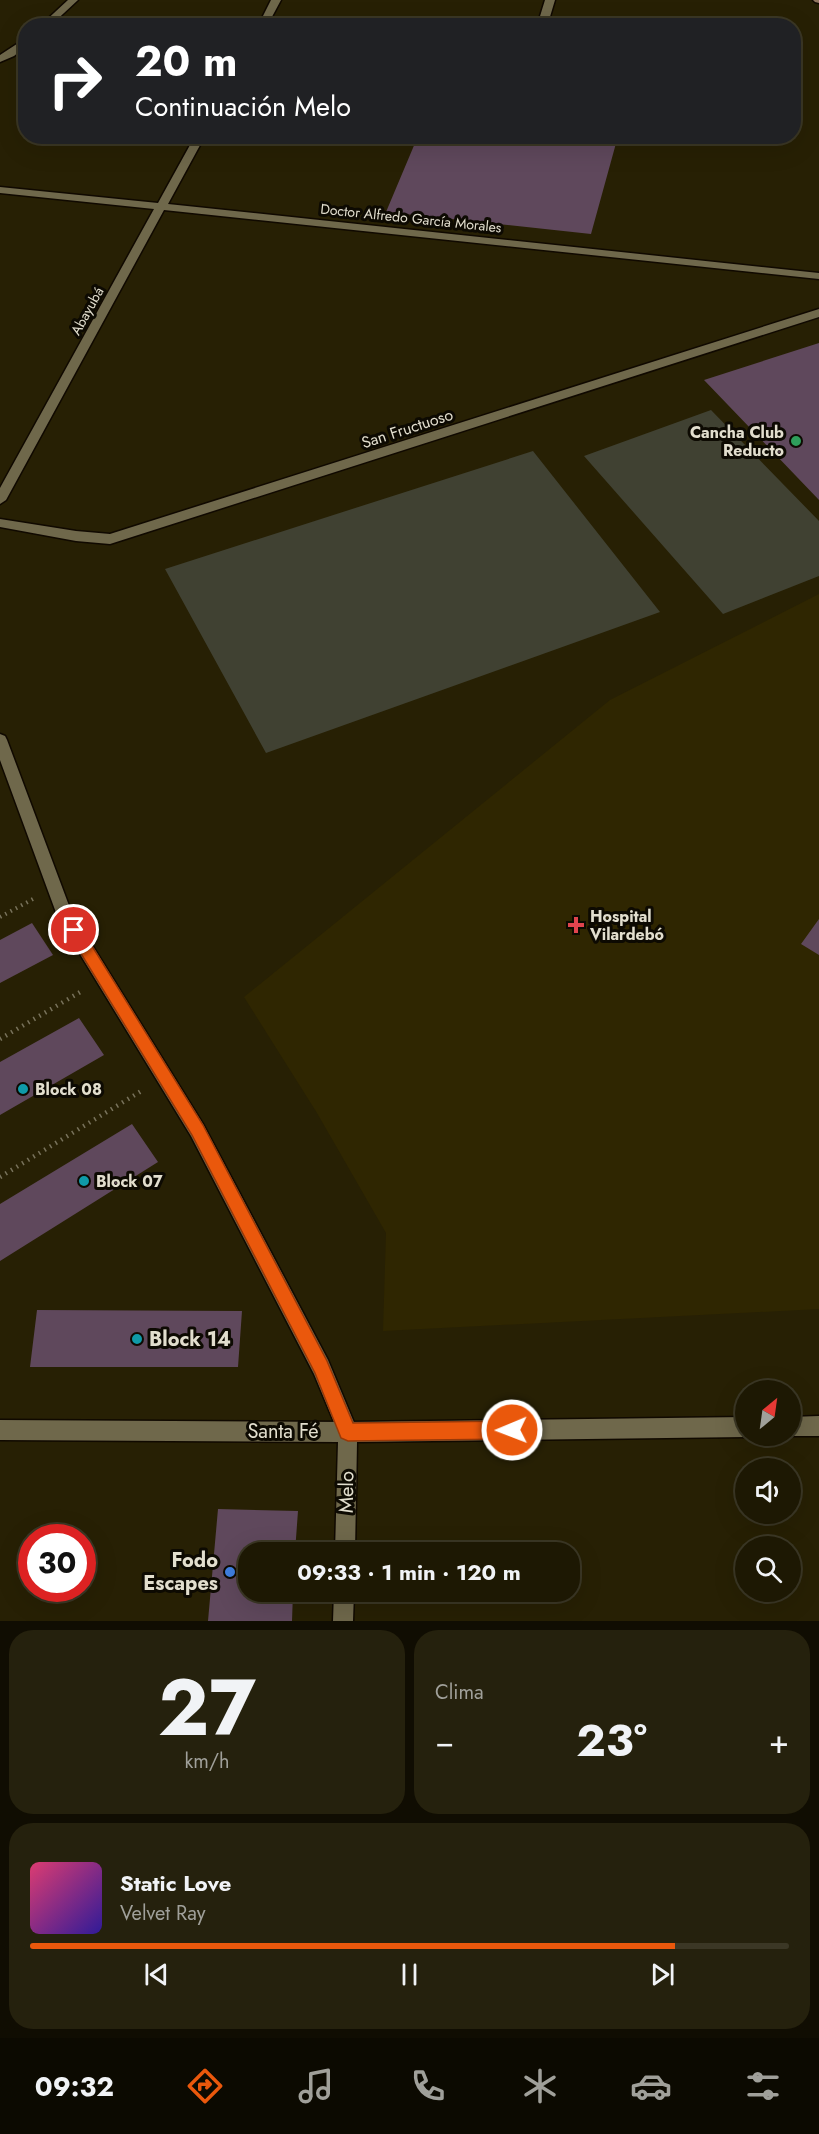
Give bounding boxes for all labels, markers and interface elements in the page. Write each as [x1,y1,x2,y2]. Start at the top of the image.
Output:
text: 20 m [135,31,237,92]
icon: right [36,42,114,120]
text: Continuación Melo [135,87,351,126]
street label: Doctor Alfredo García Morales [319,199,503,237]
street label: Abayubá [66,283,108,339]
street label: San Fructuoso [358,403,456,454]
place label: Cancha Club Reducto [690,421,784,462]
marker: Cancha Club Reducto [789,434,803,448]
pin [48,904,99,955]
place label: Hospital Vilardebó [589,905,664,946]
icon: arrive [57,913,90,946]
marker: Hospital Vilardebó [567,916,585,934]
place label: Block 08 [35,1078,102,1101]
marker: Block 08 [16,1082,30,1096]
place label: Block 07 [96,1170,163,1193]
marker: Block 07 [77,1174,91,1188]
place label: Block 14 [149,1325,231,1354]
marker: Block 14 [130,1332,144,1346]
north arrow [735,1380,801,1446]
map controls [735,1380,801,1602]
position arrow [480,1398,544,1462]
street label: Santa Fé [247,1417,319,1446]
button: sound [735,1458,801,1524]
street label: Melo [332,1471,361,1513]
speed limit sign: 30 [18,1524,96,1602]
button: search [735,1536,801,1602]
place label: Fodo Escapes [143,1546,218,1598]
text: 09:33 · 1 min · 120 m [297,1556,521,1588]
marker: Fodo Escapes [223,1565,237,1579]
text: 27 [158,1652,256,1764]
text: Clima [435,1678,484,1707]
text: 23° [576,1708,647,1773]
text: − [435,1718,454,1765]
text: + [769,1718,789,1765]
text: km/h [184,1747,230,1776]
text: Static Love [120,1867,231,1899]
text: Velvet Ray [120,1899,206,1928]
icon: previous [140,1958,173,1991]
icon: pause [393,1958,426,1991]
icon: next [646,1958,679,1991]
icon: directions [184,2065,226,2107]
icon: music [295,2065,337,2107]
icon: phone [407,2065,449,2107]
icon: climate [519,2065,561,2107]
icon: car [630,2065,672,2107]
icon: filters [742,2065,784,2107]
text: 09:32 [35,2067,114,2106]

